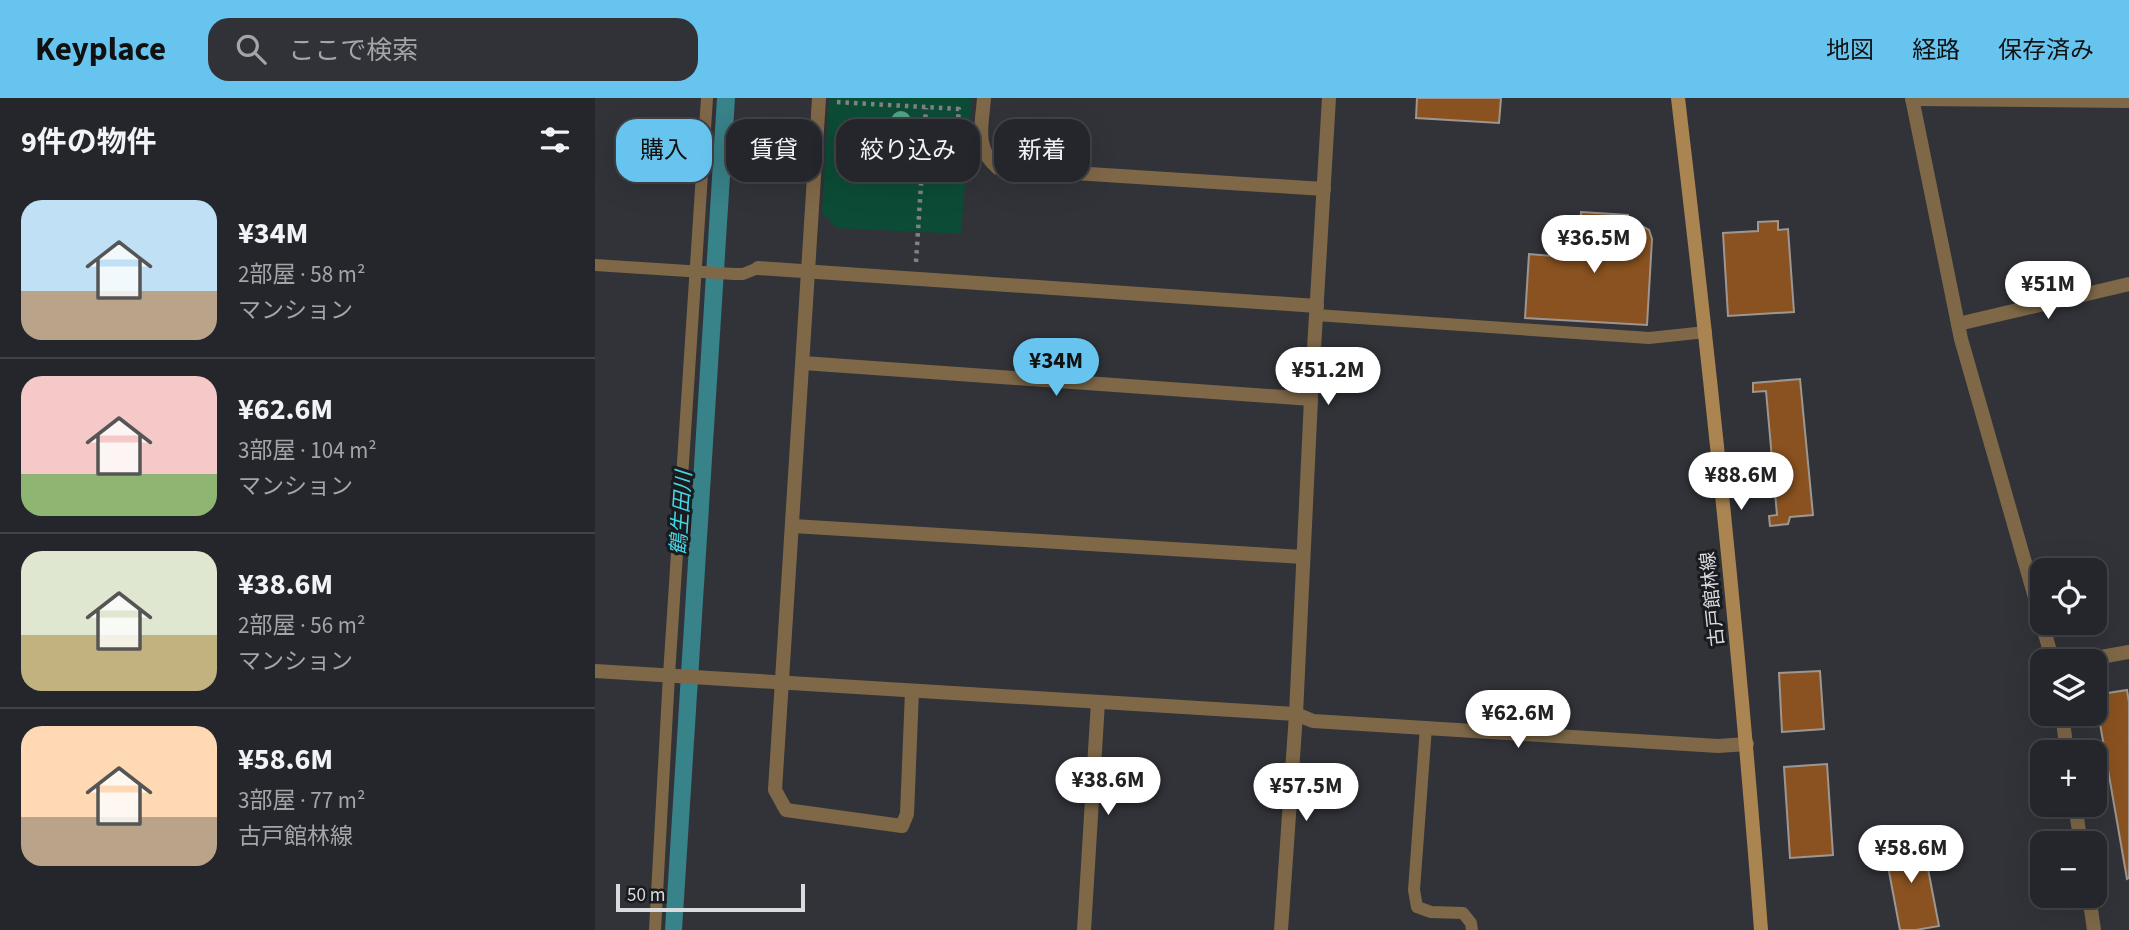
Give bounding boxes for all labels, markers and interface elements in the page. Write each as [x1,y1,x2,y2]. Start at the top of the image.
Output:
search box [208,18,698,81]
text: Keyplace [35,26,166,73]
icon: search [232,30,270,68]
text: ここで検索 [288,32,418,69]
text: 地図 [1826,33,1874,68]
text: 経路 [1912,33,1960,68]
text: 保存済み [1998,33,2094,68]
chip: 購入 [616,119,712,182]
chip: 賃貸 [726,119,822,182]
chip: 絞り込み [836,119,980,182]
chip: 新着 [994,119,1090,182]
text: 9件の物件 [21,121,157,164]
icon: filters [536,121,574,159]
text: ¥34M [238,212,308,255]
pin: ¥36.5M [1537,216,1651,275]
text: ¥36.5M [1557,221,1631,254]
icon: home [77,228,161,312]
text: 2部屋 · 58 m² [238,258,365,291]
pin: ¥51M [2007,262,2089,321]
text: ¥51M [2021,267,2075,300]
text: マンション [238,294,353,327]
pin: ¥34M [1015,338,1097,398]
text: ¥34M [1029,344,1083,377]
pin: ¥51.2M [1271,348,1385,407]
text: ¥51.2M [1291,353,1365,386]
text: ¥62.6M [238,388,333,431]
icon: home [77,404,161,488]
text: 3部屋 · 104 m² [238,434,377,467]
pin: ¥88.6M [1684,452,1798,512]
text: ¥88.6M [1704,458,1778,491]
water label: 鶴生田川 [663,468,699,556]
text: マンション [238,470,353,503]
street label: 古戸館林線 [1695,550,1731,648]
map controls [2030,558,2107,908]
button: locate [2030,558,2107,635]
text: ¥38.6M [238,563,333,606]
icon: home [77,579,161,663]
text: 2部屋 · 56 m² [238,609,365,642]
text: マンション [238,645,353,678]
button: layers [2030,649,2107,726]
pin: ¥62.6M [1461,690,1575,750]
text: ¥62.6M [1481,696,1555,729]
text: ¥58.6M [238,738,333,781]
button: + [2030,740,2107,817]
icon: home [77,754,161,838]
pin: ¥38.6M [1051,758,1165,817]
text: ¥38.6M [1071,763,1145,796]
pin: ¥57.5M [1249,764,1363,823]
text: ¥57.5M [1269,769,1343,802]
text: 3部屋 · 77 m² [238,784,365,817]
text: 古戸館林線 [238,820,353,853]
pin: ¥58.6M [1854,826,1968,885]
text: ¥58.6M [1874,831,1948,864]
button: − [2030,831,2107,908]
scale bar [616,881,805,913]
text: 50 m [627,882,665,909]

